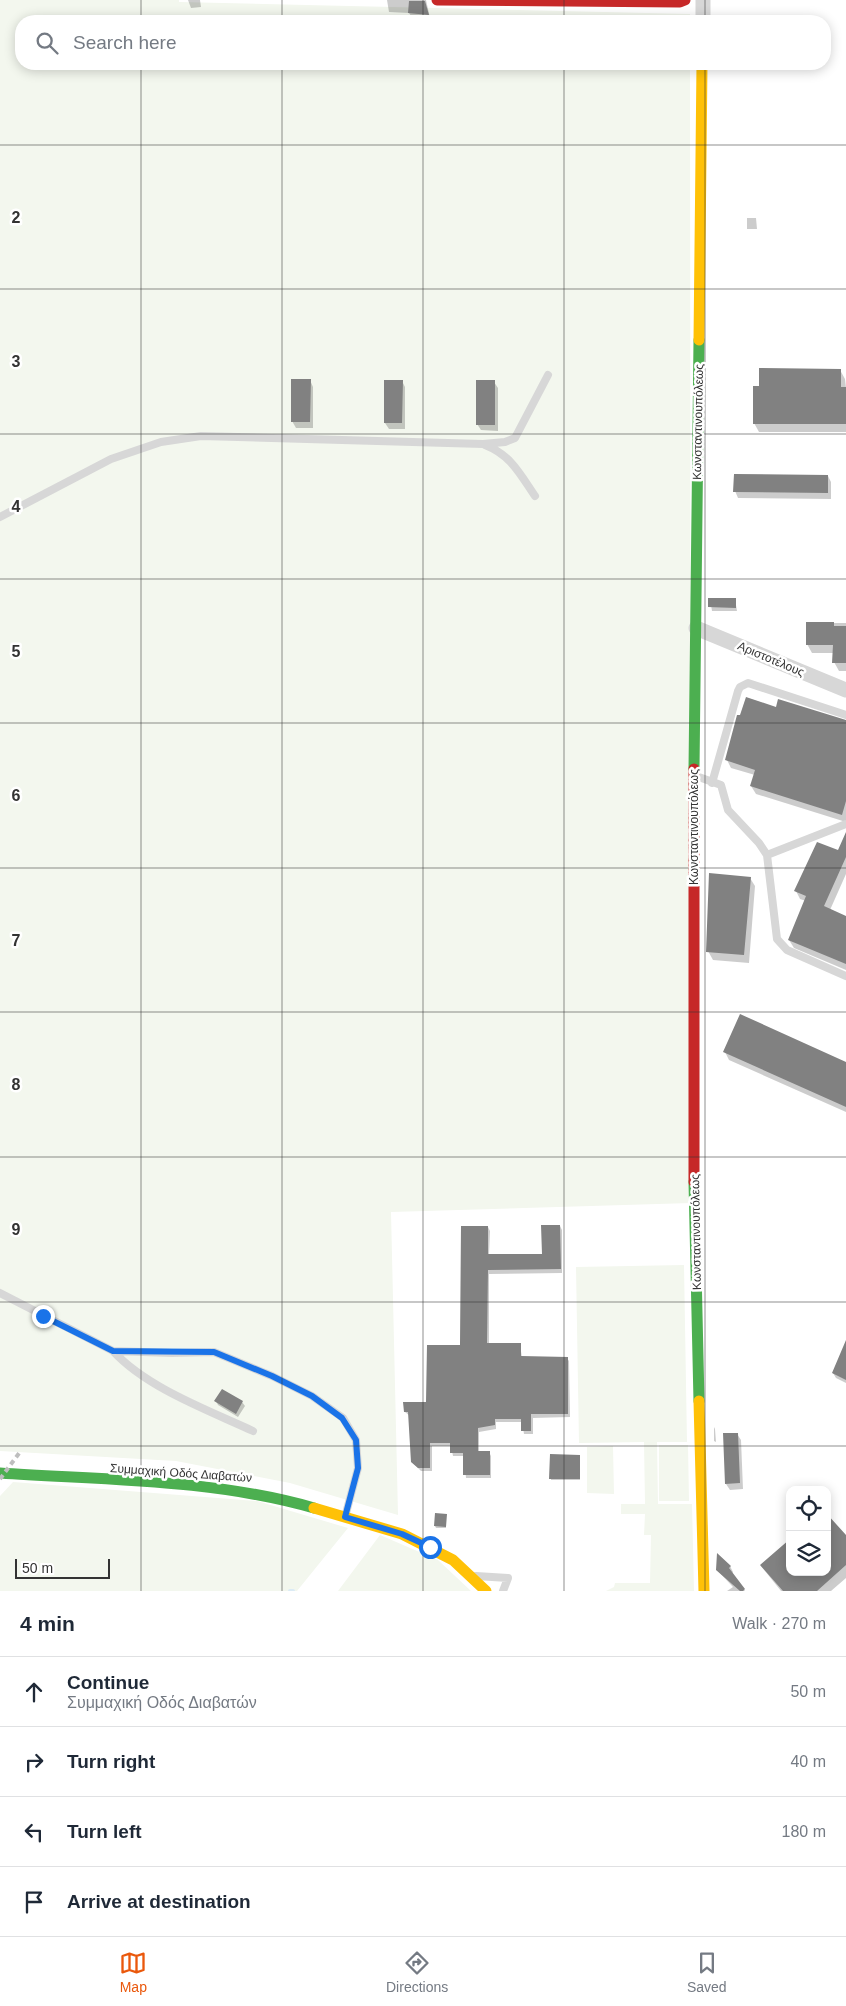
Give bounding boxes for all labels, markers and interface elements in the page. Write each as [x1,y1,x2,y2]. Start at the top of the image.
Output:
search box [15,15,831,70]
icon: search [33,29,61,57]
text: Search here [73,32,177,53]
text: 2 [12,209,21,226]
text: 3 [12,353,21,370]
street label: Κωνσταντινουπόλεως [690,364,706,480]
text: 4 [12,498,21,515]
street label: Αριστοτέλους [736,639,807,679]
text: 5 [12,643,21,660]
street label: Κωνσταντινουπόλεως [687,769,701,885]
text: 6 [12,787,21,804]
text: 7 [12,932,21,949]
text: 8 [12,1076,21,1093]
street label: Κωνσταντινουπόλεως [688,1174,704,1290]
text: 9 [12,1221,21,1238]
route end [32,1305,55,1328]
street label: Συμμαχική Οδός Διαβατών [110,1461,252,1485]
map controls [786,1486,831,1576]
button: locate [786,1486,831,1531]
button: layers [786,1531,831,1576]
route start [419,1536,442,1559]
scale bar [15,1556,110,1579]
text: 50 m [22,1560,53,1576]
text: 4 min [20,1612,75,1635]
text: Walk · 270 m [732,1615,826,1632]
text: Continue [67,1672,149,1693]
icon: ahead [20,1678,48,1706]
text: 50 m [790,1683,826,1700]
text: Συμμαχική Οδός Διαβατών [67,1694,257,1711]
icon: right [20,1748,48,1776]
text: Turn right [67,1751,155,1772]
text: 40 m [790,1753,826,1770]
icon: left [20,1818,48,1846]
text: Turn left [67,1821,142,1842]
text: 180 m [782,1823,826,1840]
icon: arrive [20,1888,48,1916]
text: Arrive at destination [67,1891,251,1912]
tab: Map [119,1949,147,1995]
tab: Directions [386,1949,448,1995]
tab: Saved [687,1949,727,1995]

